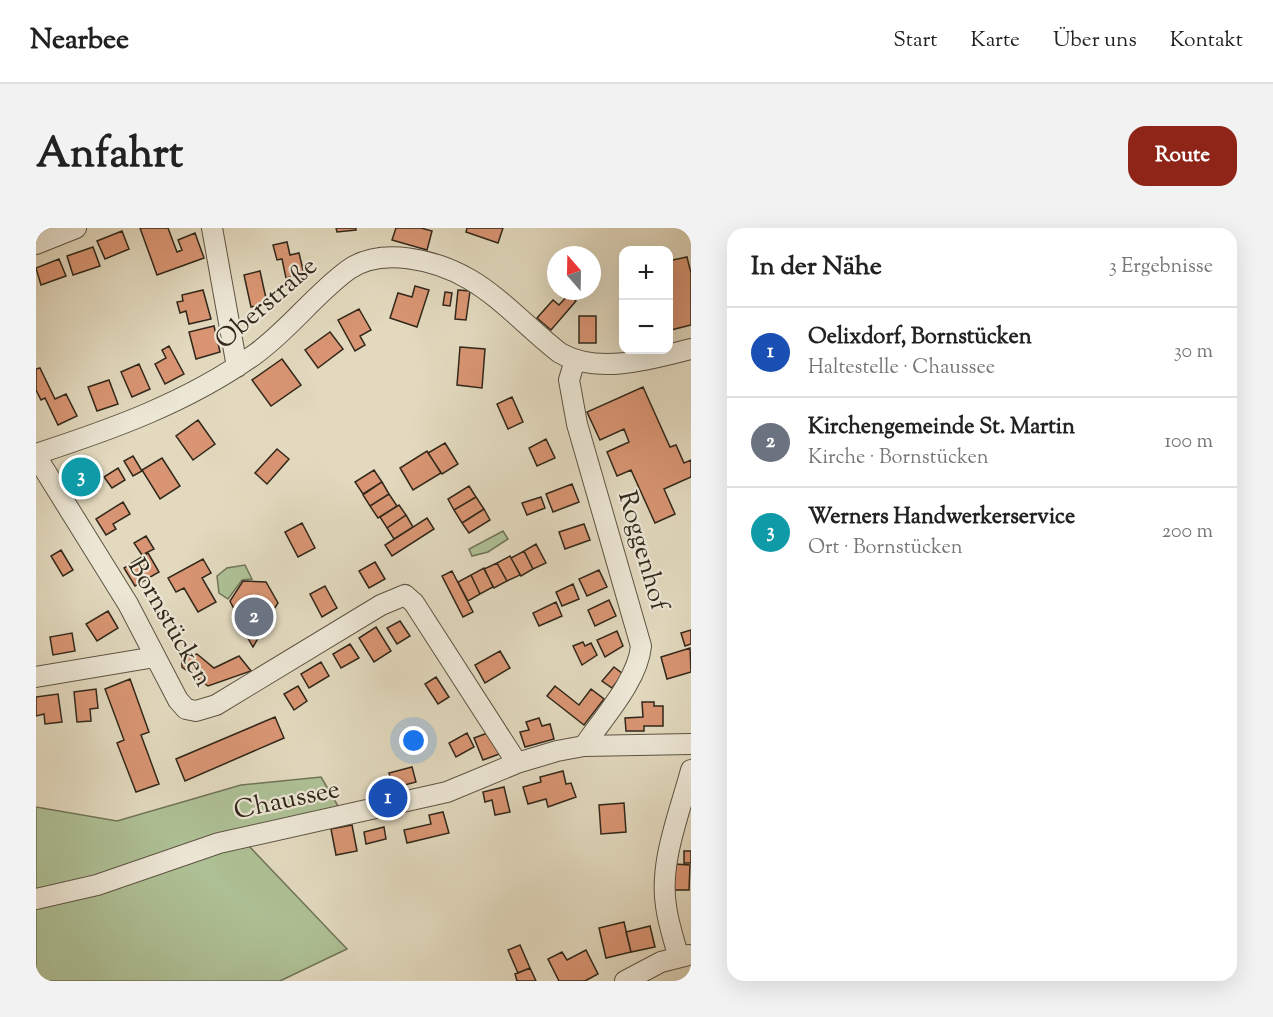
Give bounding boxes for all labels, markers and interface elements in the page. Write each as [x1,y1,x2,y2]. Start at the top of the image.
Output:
text: Nearbee [30,21,129,61]
text: Start [893,26,937,56]
text: Karte [970,26,1020,56]
text: Über uns [1053,26,1137,56]
text: Kontakt [1170,26,1243,56]
text: Anfahrt [36,126,183,186]
button: Route [1128,126,1237,186]
north arrow [547,246,601,300]
map controls [619,246,673,354]
button: + [619,246,673,300]
street label: Oberstraße [208,249,326,359]
text: In der Nähe [751,249,882,286]
text: 3 Ergebnisse [1109,253,1213,282]
button: − [619,300,673,354]
text: Oelixdorf, Bornstücken [808,322,1032,354]
text: 1 [767,338,774,367]
text: 30 m [1174,338,1213,367]
text: Haltestelle · Chaussee [808,354,995,383]
text: Kirchengemeinde St. Martin [808,412,1075,444]
text: 2 [766,428,775,457]
text: 100 m [1164,428,1213,457]
text: Kirche · Bornstücken [808,444,989,473]
pin: 3 [62,454,100,500]
street label: Roggenhof [607,487,677,616]
text: Werners Handwerkerservice [808,502,1075,534]
text: 3 [766,518,775,547]
text: 200 m [1162,518,1213,547]
text: Ort · Bornstücken [808,534,963,563]
street label: Bornstücken [117,552,221,694]
pin: 2 [234,594,274,640]
your location [399,726,428,755]
street label: Chaussee [231,772,343,830]
pin: 1 [368,776,408,820]

